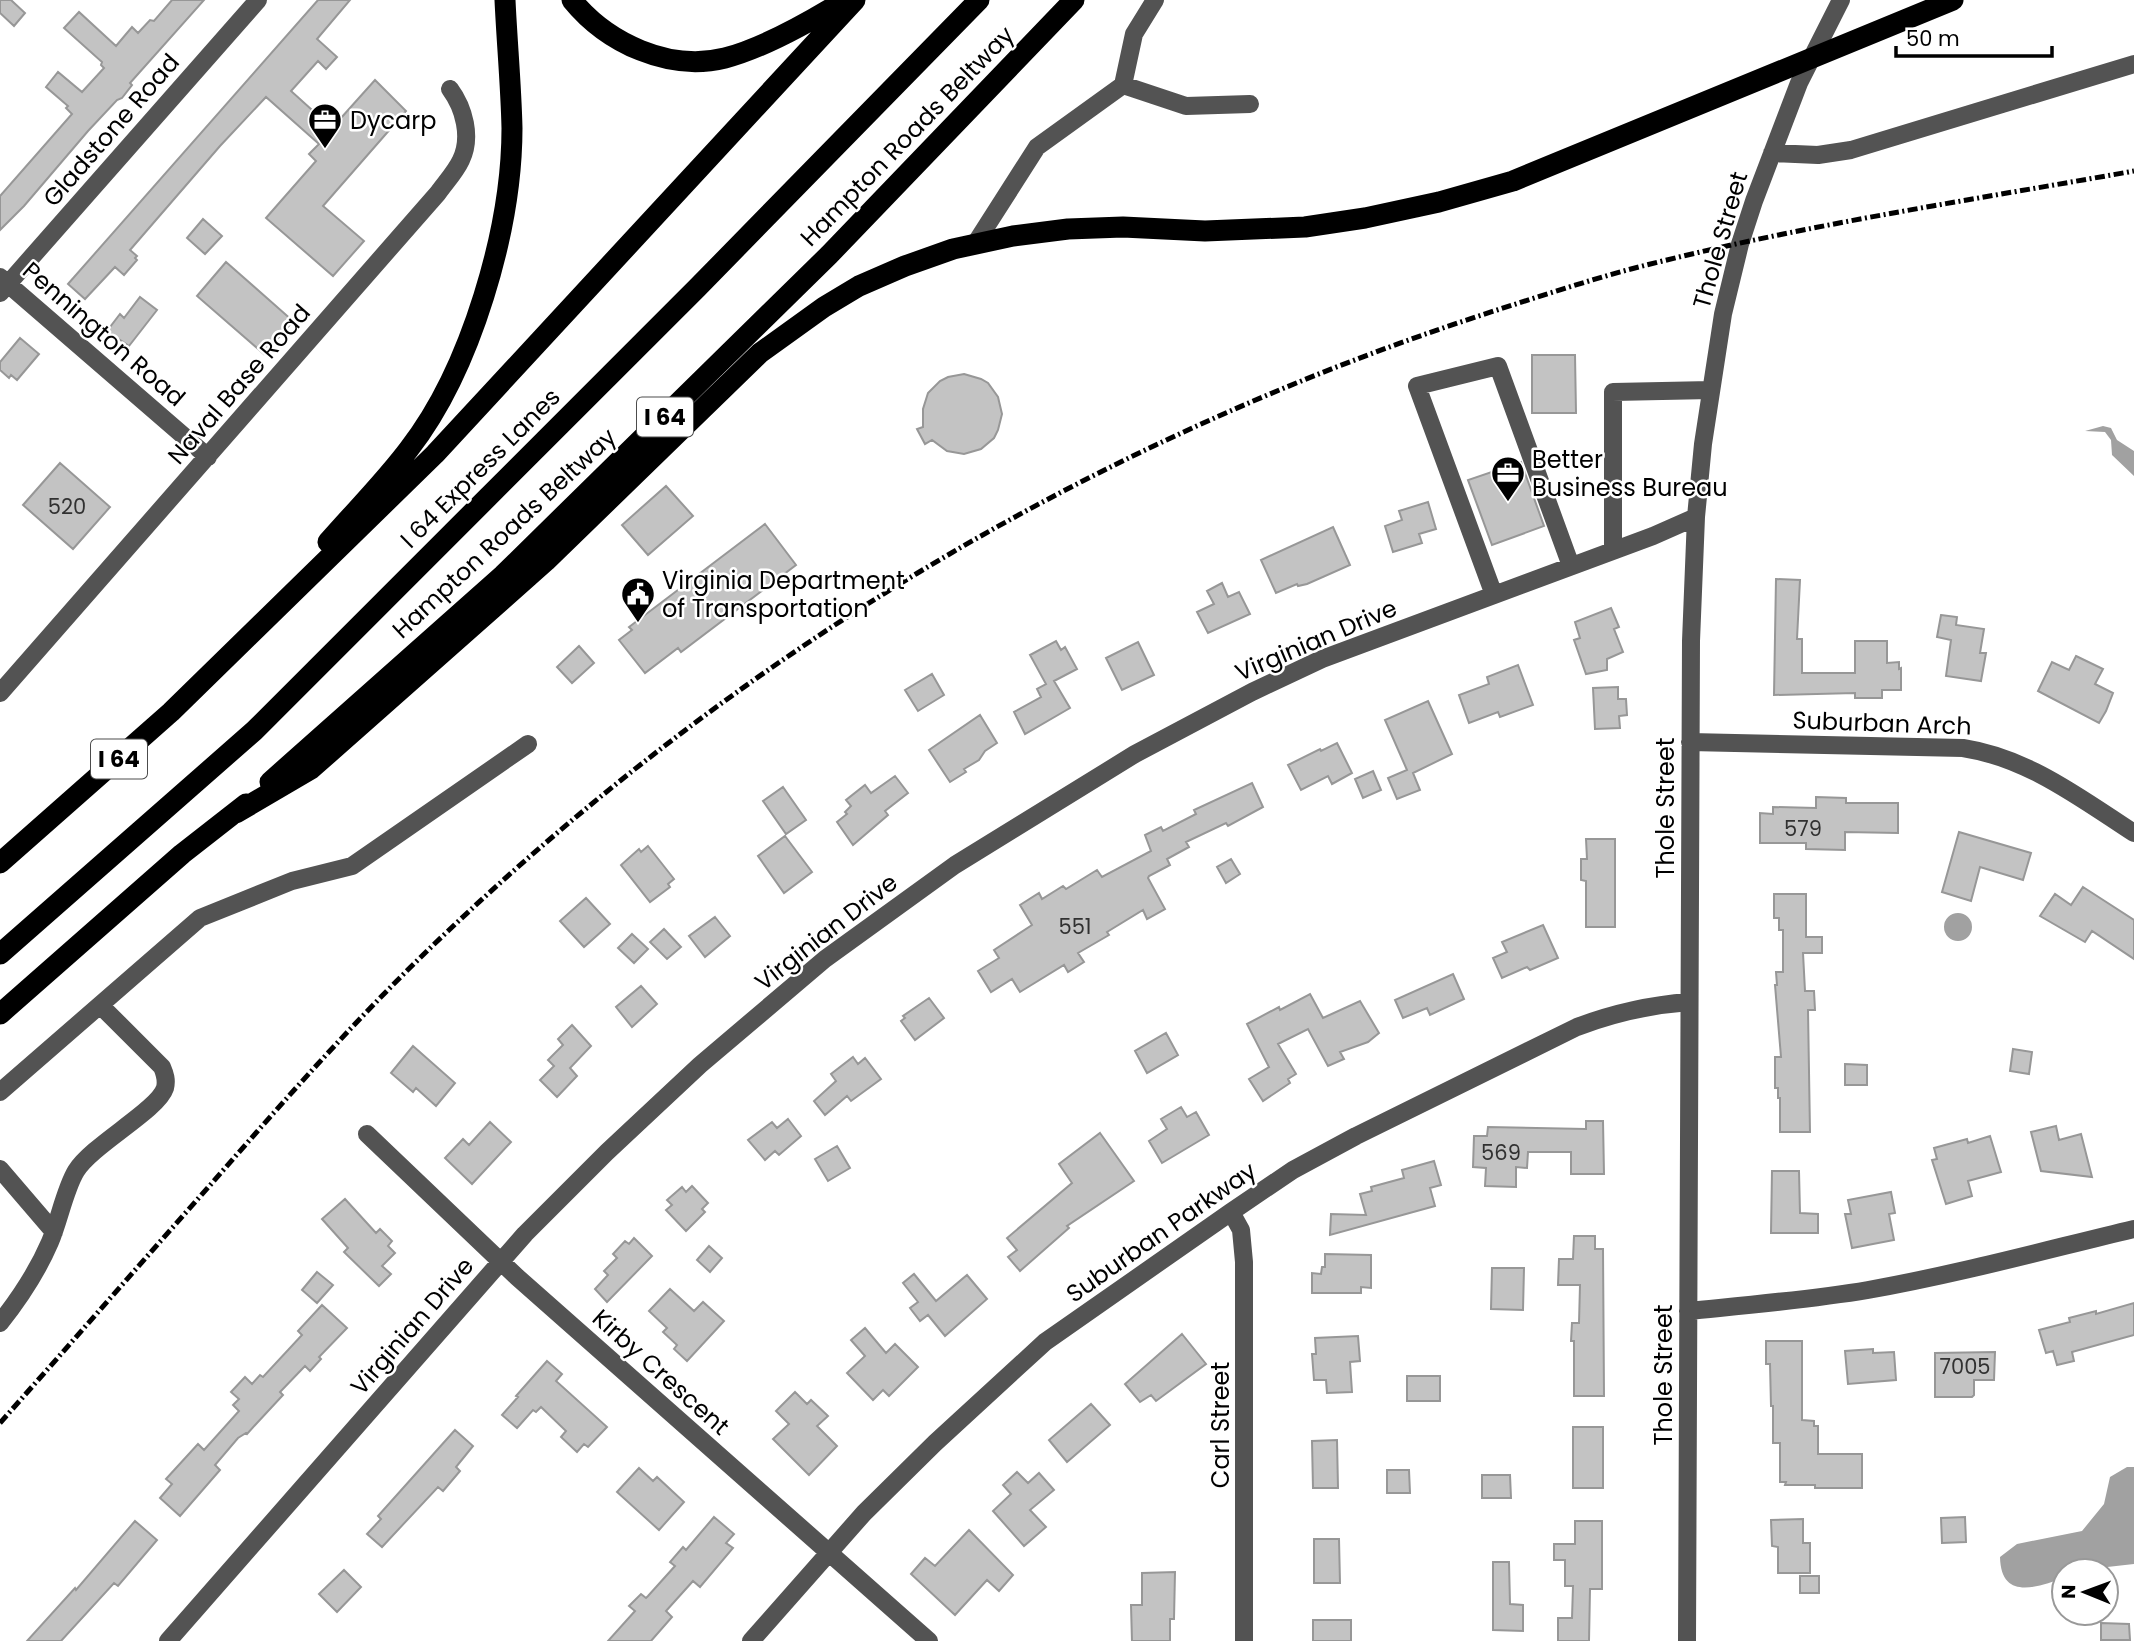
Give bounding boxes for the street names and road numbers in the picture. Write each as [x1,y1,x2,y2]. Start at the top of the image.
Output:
street label: Hampton Roads Beltway [793,18,1022,253]
street label: Gladstone Road [35,46,187,214]
street label: Thole Street [1685,168,1755,312]
street label: Pennington Road [16,254,192,414]
street label: Naval Base Road [160,297,318,471]
street label: I 64 Express Lanes [393,381,567,555]
road number: I 64 [637,398,693,436]
street label: Hampton Roads Beltway [385,420,623,646]
street label: Virginian Drive [1230,591,1402,689]
street label: Suburban Arch [1792,703,1972,743]
street label: Thole Street [1649,737,1682,879]
road number: I 64 [91,740,147,778]
street label: Virginian Drive [748,866,904,998]
street label: Suburban Parkway [1059,1154,1263,1310]
street label: Virginian Drive [343,1250,481,1402]
street label: Kirby Crescent [585,1302,737,1442]
street label: Thole Street [1647,1304,1680,1446]
street label: Carl Street [1204,1362,1237,1488]

